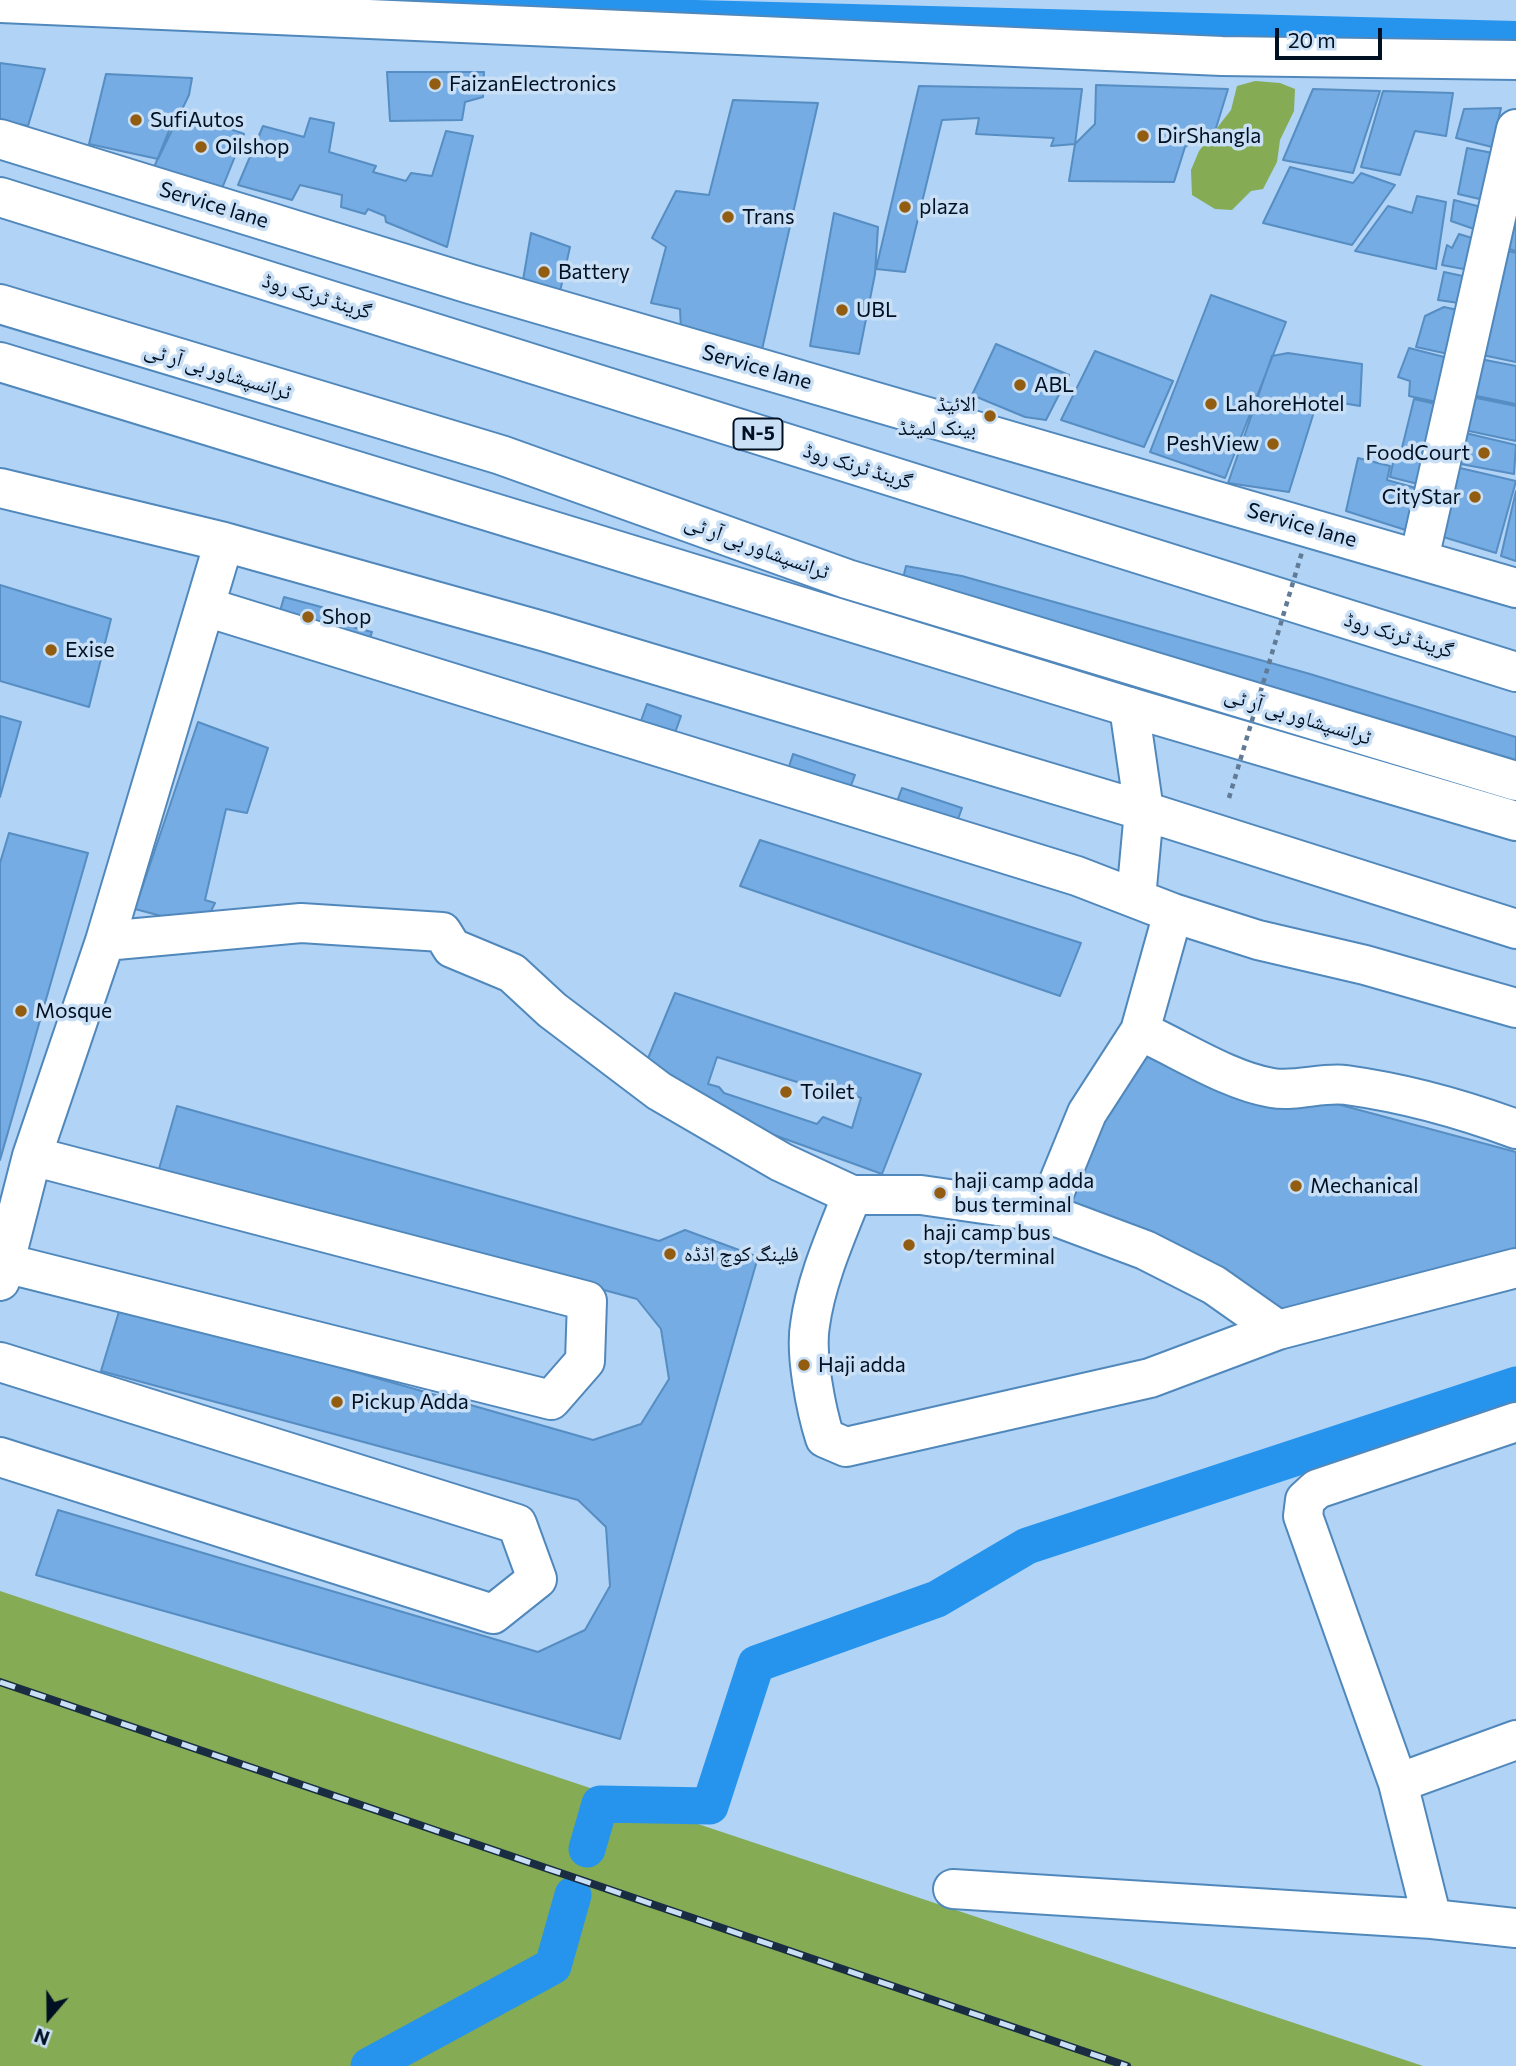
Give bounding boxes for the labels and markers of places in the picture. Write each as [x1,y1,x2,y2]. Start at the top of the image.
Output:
place label: FaizanElectronics [449,71,616,97]
marker: FaizanElectronics [427,76,443,92]
place label: SufiAutos [150,107,244,133]
marker: SufiAutos [128,112,144,128]
place label: DirShangla [1157,123,1261,149]
marker: DirShangla [1135,128,1151,144]
place label: Oilshop [215,134,289,160]
marker: Oilshop [193,139,209,155]
place label: plaza [919,194,969,220]
marker: plaza [897,199,913,215]
place label: Trans [742,204,794,230]
marker: Trans [720,209,736,225]
place label: Battery [558,259,630,285]
marker: Battery [536,264,552,280]
place label: UBL [856,297,897,323]
marker: UBL [834,302,850,318]
place label: ABL [1034,372,1074,398]
marker: ABL [1012,377,1028,393]
place label: الائیڈ بینک لمیٹڈ [898,391,976,441]
place label: LahoreHotel [1225,391,1345,417]
marker: LahoreHotel [1203,396,1219,412]
marker: الائیڈ بینک لمیٹڈ [982,408,998,424]
place label: PeshView [1166,431,1259,457]
marker: PeshView [1265,436,1281,452]
place label: FoodCourt [1366,440,1470,466]
marker: FoodCourt [1476,445,1492,461]
place label: CityStar [1382,484,1461,510]
marker: CityStar [1467,489,1483,505]
place label: Shop [322,604,371,630]
marker: Shop [300,609,316,625]
place label: Exise [65,637,115,663]
marker: Exise [43,642,59,658]
place label: Mosque [35,998,112,1024]
marker: Mosque [13,1003,29,1019]
place label: Toilet [800,1079,855,1105]
marker: Toilet [778,1084,794,1100]
place label: haji camp adda bus terminal [954,1168,1094,1218]
place label: Mechanical [1310,1173,1419,1199]
marker: Mechanical [1288,1178,1304,1194]
marker: haji camp adda bus terminal [932,1185,948,1201]
place label: haji camp bus stop/terminal [923,1220,1055,1270]
marker: haji camp bus stop/terminal [901,1237,917,1253]
place label: فلینگ کوچ اڈڈہ [684,1241,799,1267]
marker: فلینگ کوچ اڈڈہ [662,1246,678,1262]
place label: Haji adda [818,1352,906,1378]
marker: Haji adda [796,1357,812,1373]
place label: Pickup Adda [351,1389,469,1415]
marker: Pickup Adda [329,1394,345,1410]

